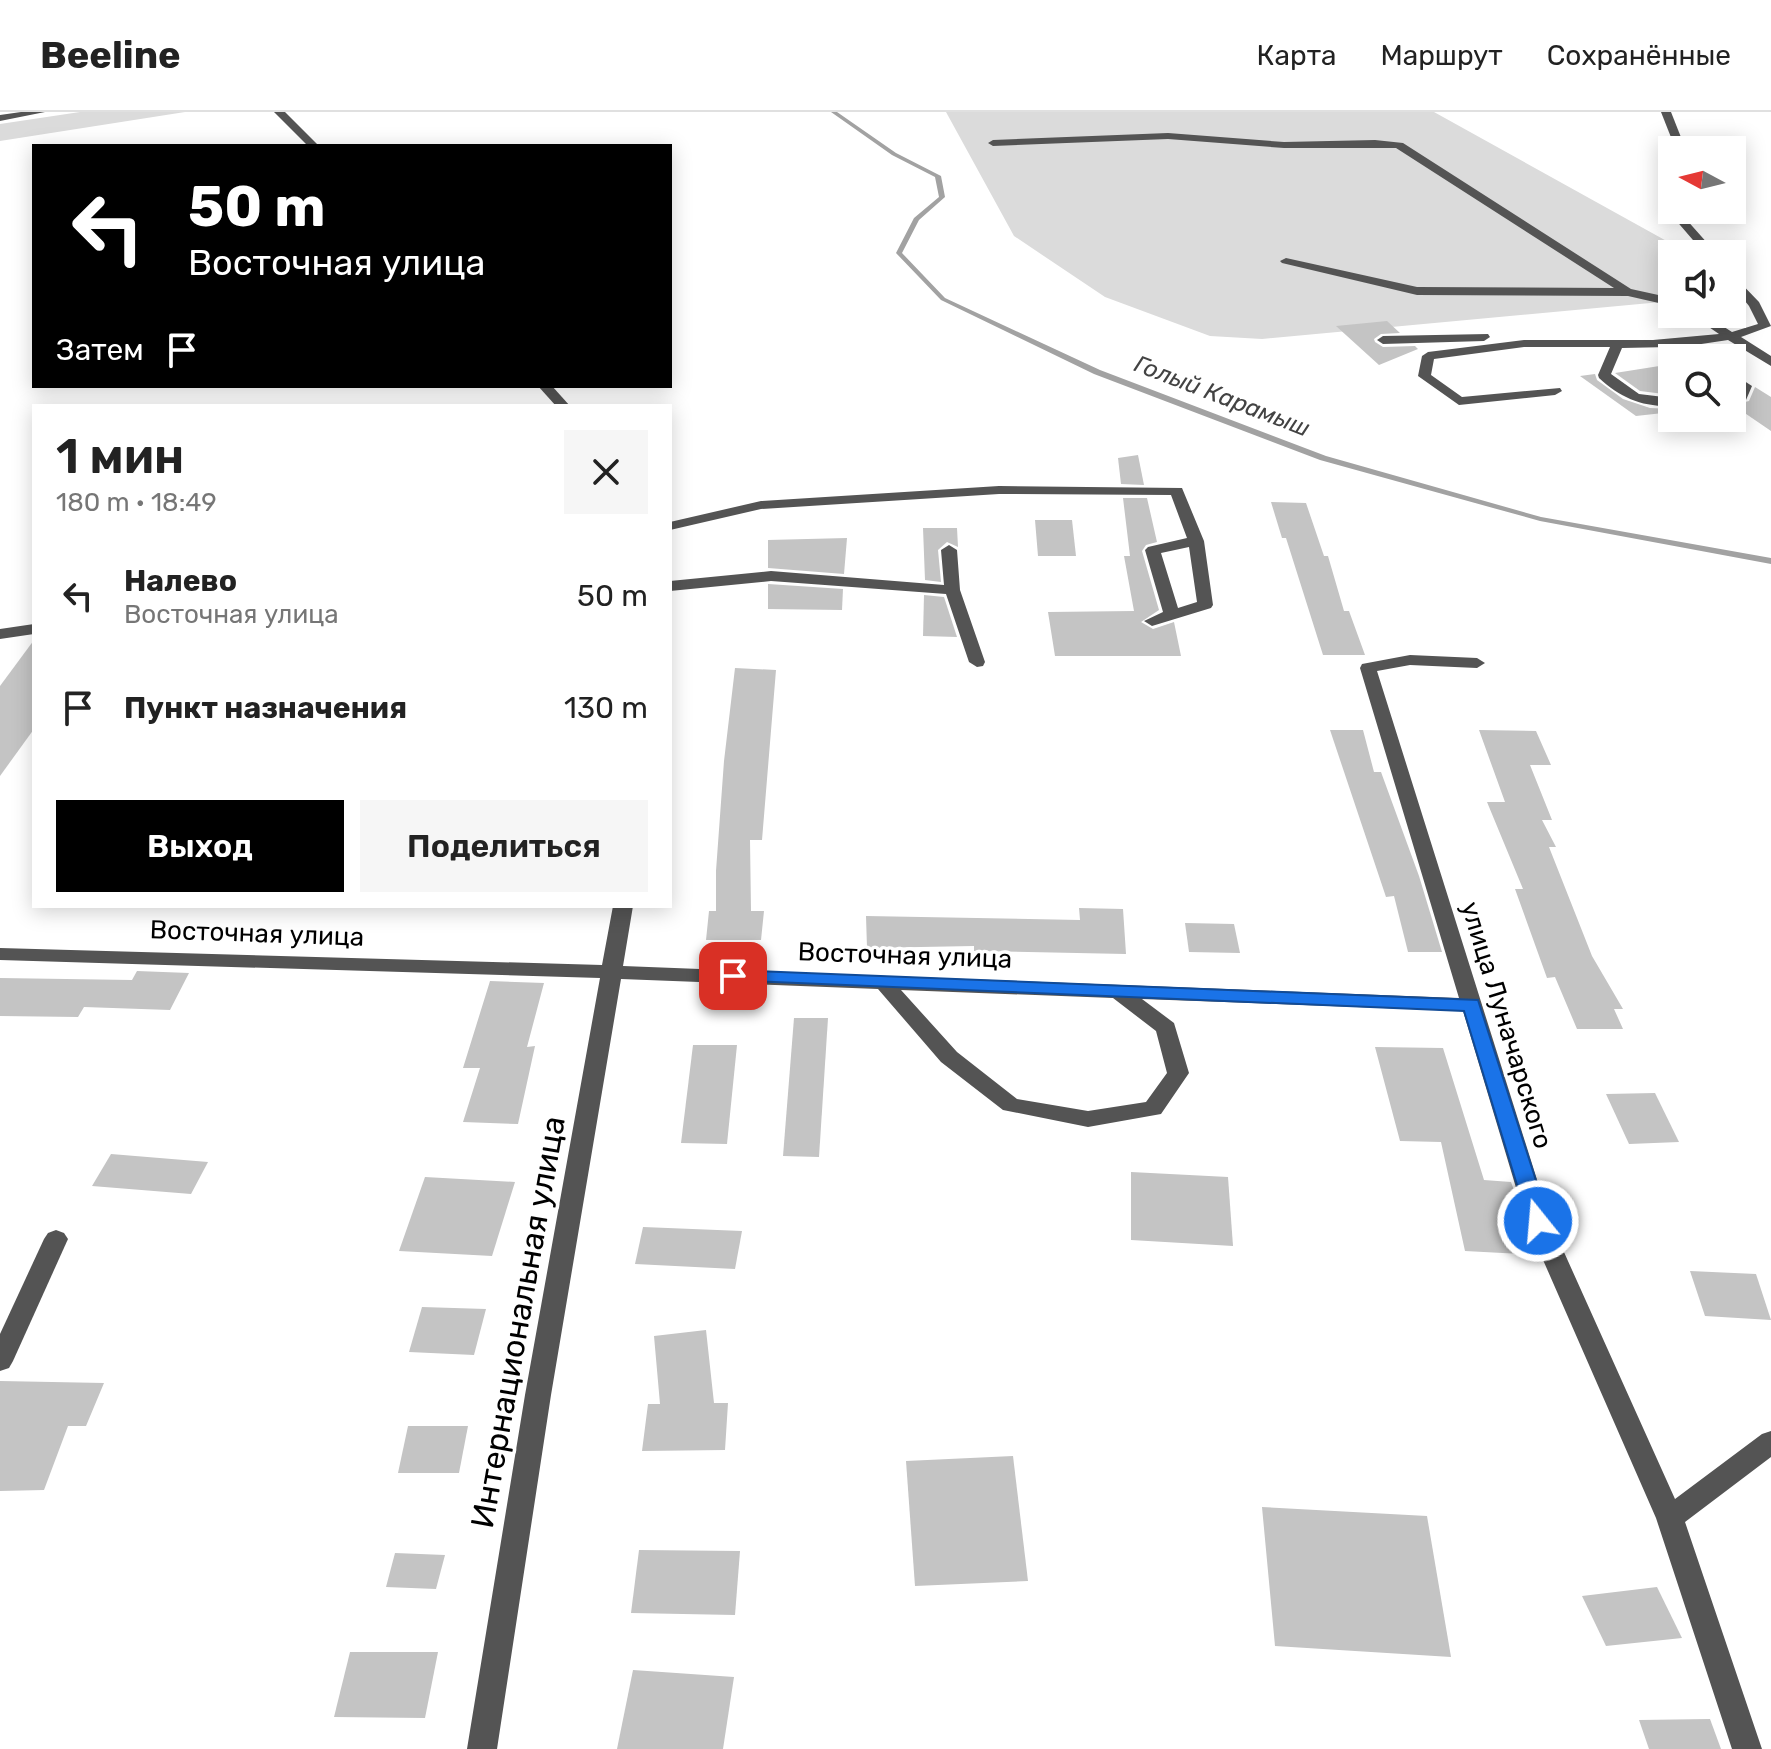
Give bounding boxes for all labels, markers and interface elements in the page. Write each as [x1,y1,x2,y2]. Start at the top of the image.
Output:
text: Beeline [40,32,181,78]
text: Карта [1257,39,1336,72]
text: Маршрут [1380,39,1503,72]
text: Сохранённые [1547,39,1731,72]
north arrow [1658,136,1746,224]
map controls [1658,136,1746,432]
text: 50 m [188,174,325,240]
icon: left [56,176,160,280]
button: sound [1658,240,1746,328]
text: Восточная улица [188,241,485,284]
icon: arrive [160,328,204,372]
text: Затем [56,332,144,368]
button: search [1658,344,1746,432]
water label: Голый Карамыш [1131,350,1314,442]
text: 1 мин [56,428,184,485]
button: close [564,430,648,514]
text: 180 m · 18:49 [56,487,217,518]
text: Налево [124,563,237,599]
icon: left [56,574,100,618]
text: 50 m [577,578,648,614]
text: Восточная улица [124,599,339,630]
icon: arrive [56,686,100,730]
text: Пункт назначения [124,690,407,726]
text: 130 m [564,690,648,726]
button: Выход [56,800,344,892]
button: Поделиться [360,800,648,892]
street label: улица Луначарского [1454,898,1559,1152]
street label: Восточная улица [149,914,365,953]
street label: Восточная улица [797,936,1013,975]
pin [699,942,767,1010]
icon: arrive [711,954,755,998]
street label: Интернациональная улица [463,1113,573,1531]
position arrow [1496,1179,1580,1263]

